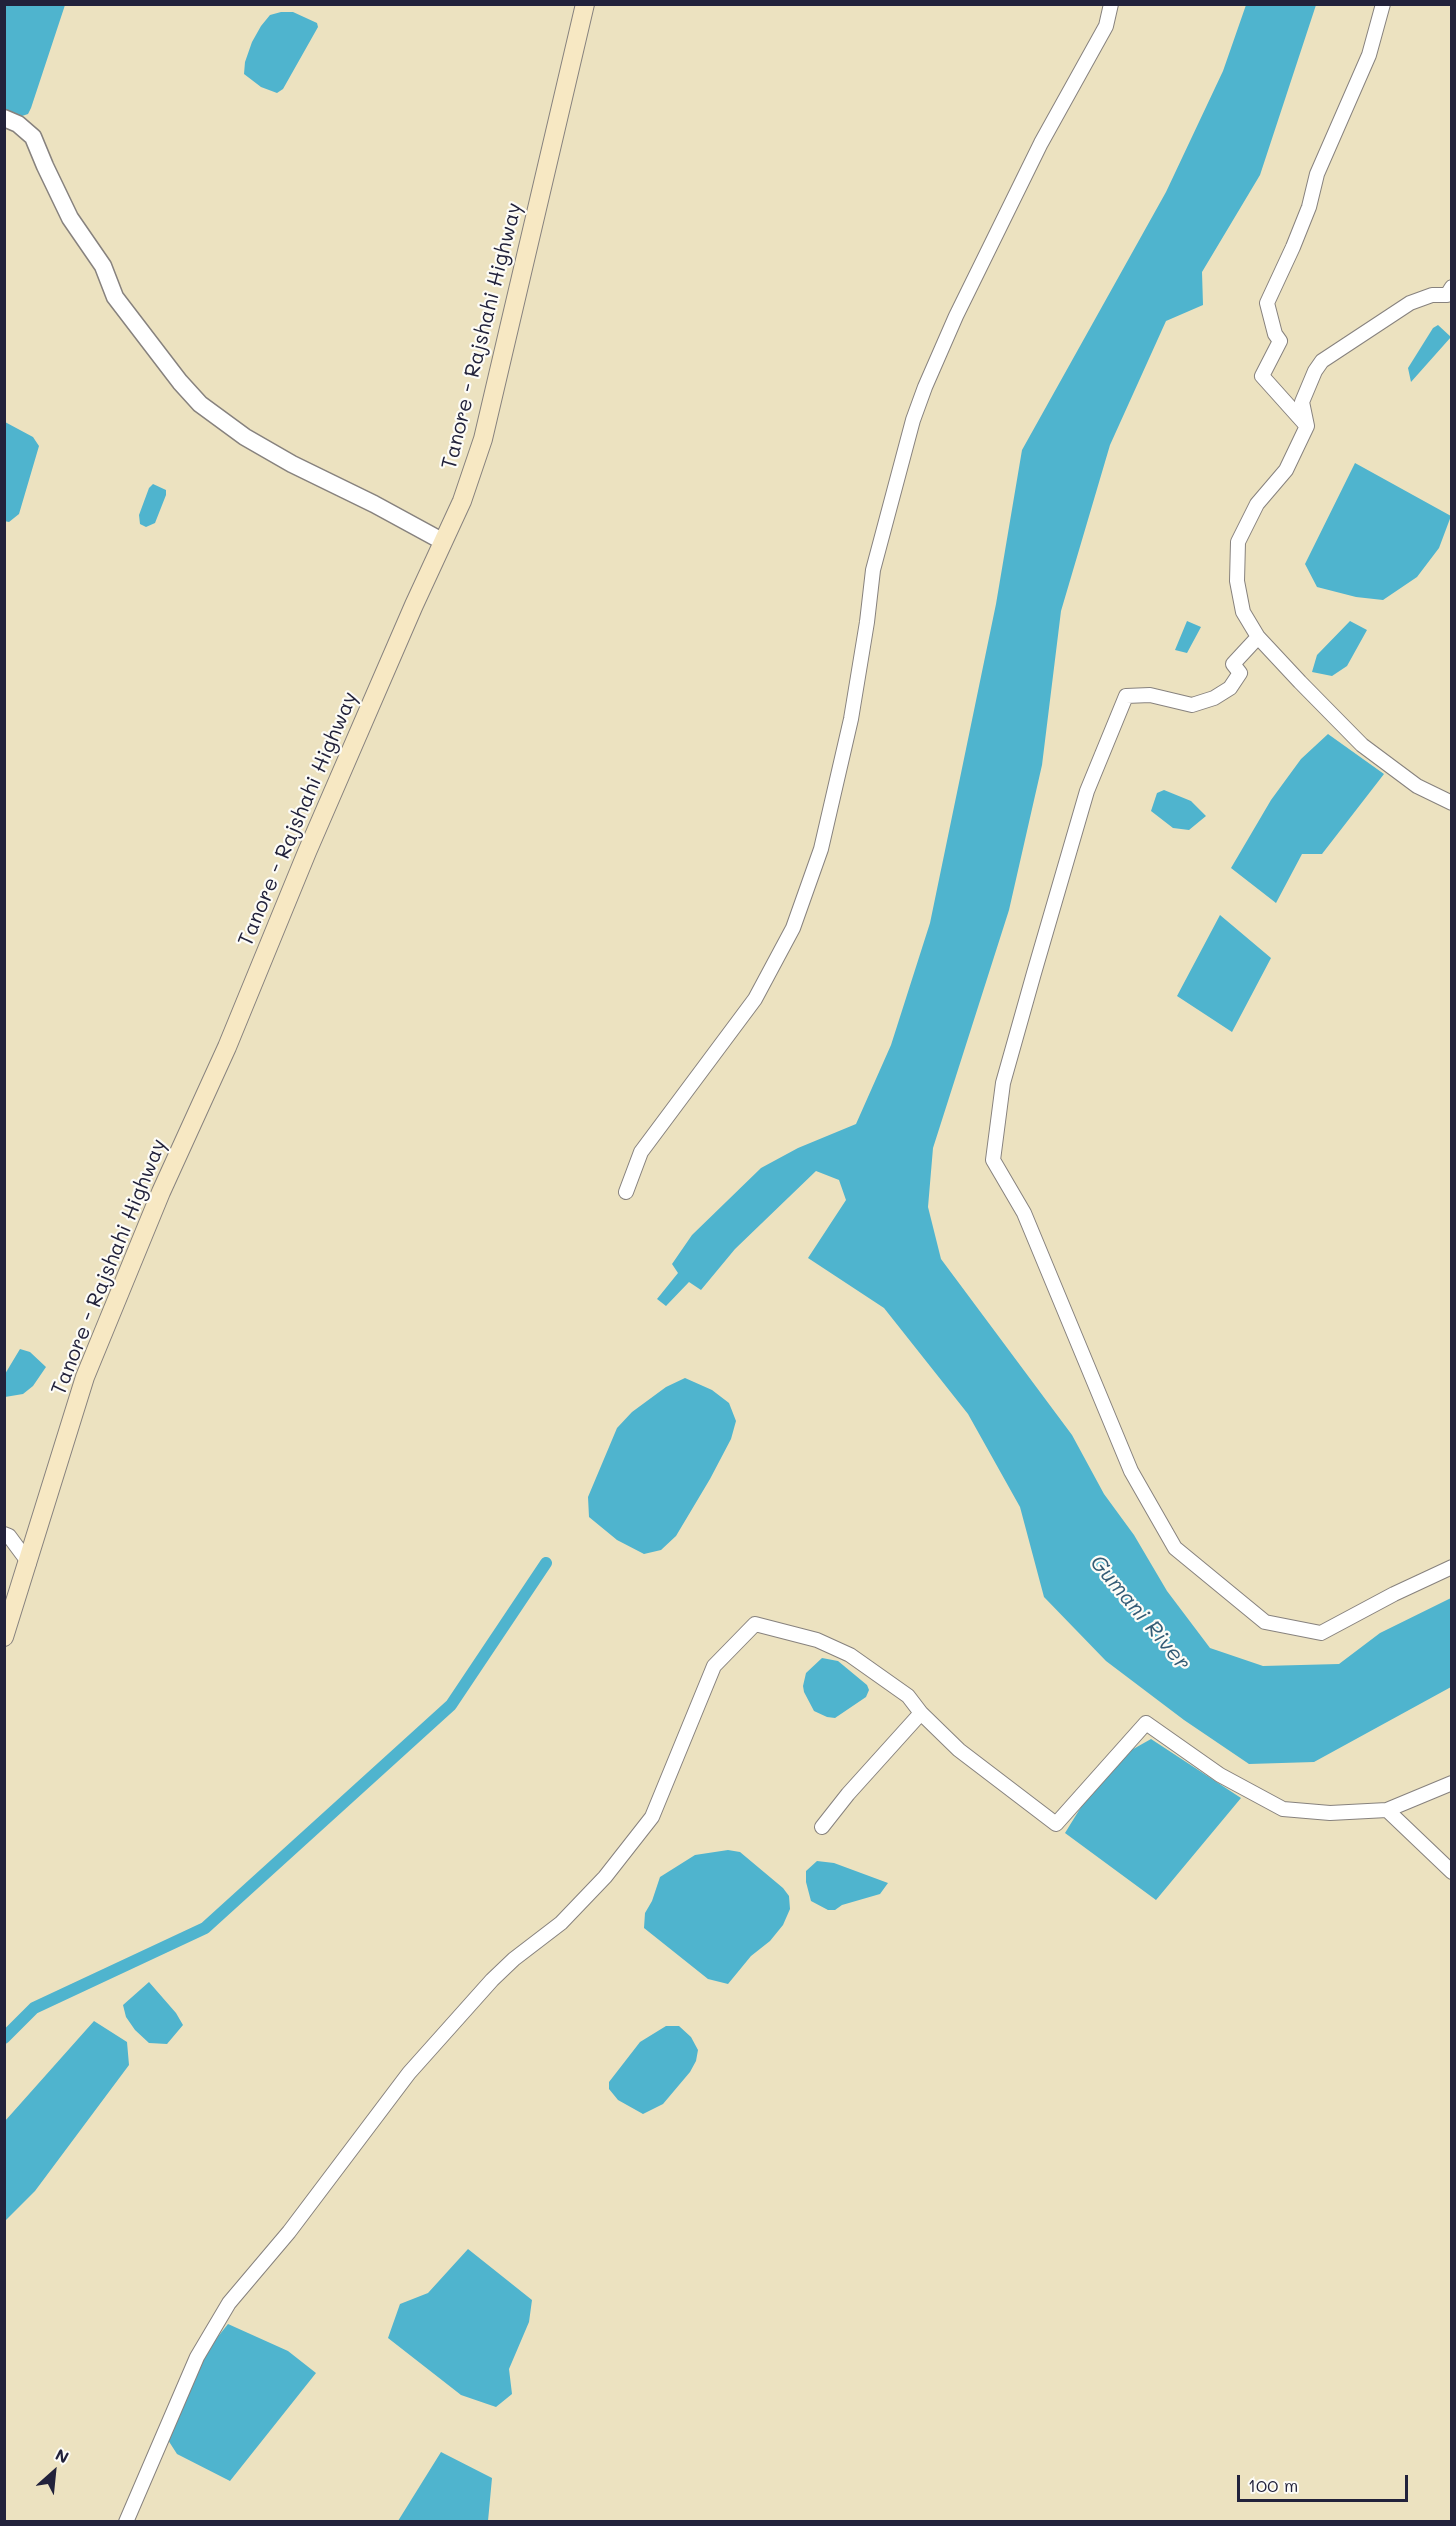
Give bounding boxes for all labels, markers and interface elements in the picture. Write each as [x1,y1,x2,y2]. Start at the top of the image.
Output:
street label: Tanore - Rajshahi Highway [437,200,527,472]
street label: Tanore - Rajshahi Highway [233,688,363,950]
street label: Tanore - Rajshahi Highway [46,1135,172,1399]
water label: Gumani River [1084,1550,1196,1676]
north arrow [24,2442,84,2502]
text: N [52,2443,73,2468]
scale bar [1240,2463,1411,2501]
text: 100 m [1248,2473,1298,2497]

